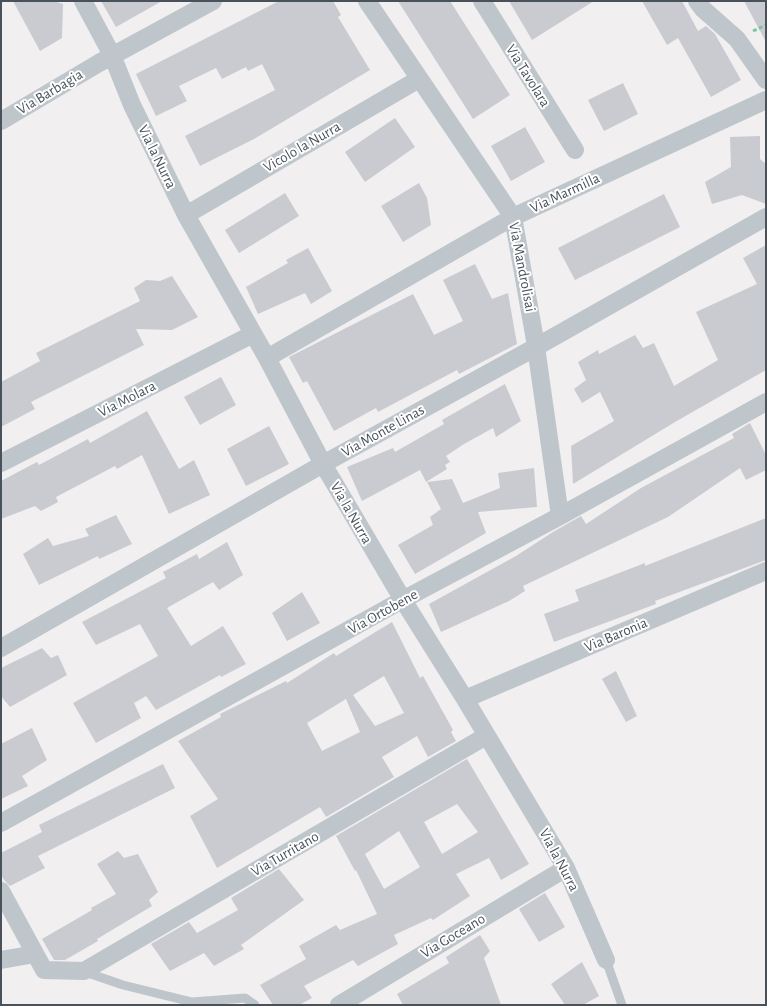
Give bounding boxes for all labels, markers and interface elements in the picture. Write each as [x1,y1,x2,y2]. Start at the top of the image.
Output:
street label: Via Tavolara [502,41,554,111]
street label: Via Barbagia [14,65,86,119]
street label: Vicolo la Nurra [260,118,344,176]
street label: Via la Nurra [134,122,180,192]
street label: Via Marmilla [527,169,603,217]
street label: Via Mandrolisai [504,221,540,313]
street label: Via Molara [95,377,159,421]
street label: Via Monte Linas [338,401,428,461]
street label: Via la Nurra [326,479,376,547]
street label: Via Ortobene [345,585,421,639]
street label: Via Baronia [582,614,650,656]
street label: Via la Nurra [535,825,583,895]
street label: Via Turritano [248,827,322,881]
street label: Via Goceano [417,910,489,962]

